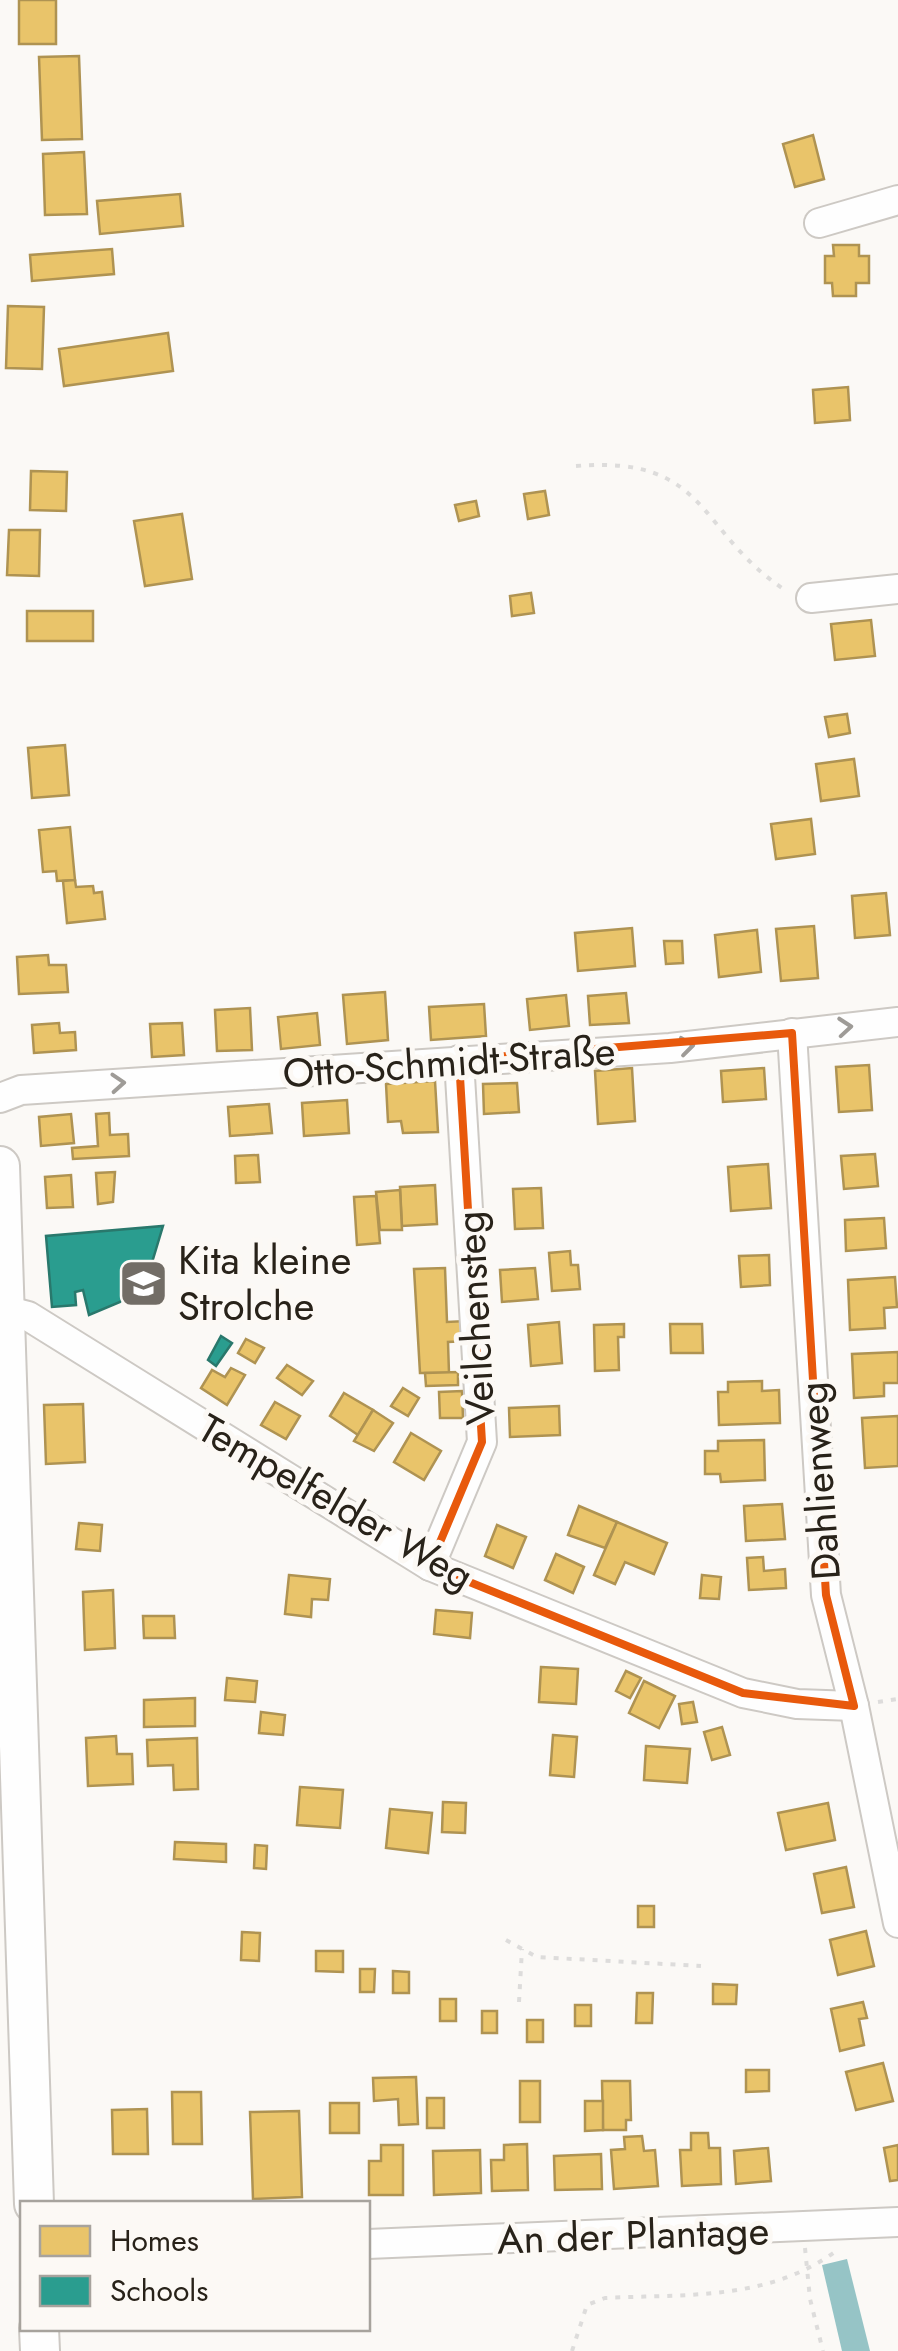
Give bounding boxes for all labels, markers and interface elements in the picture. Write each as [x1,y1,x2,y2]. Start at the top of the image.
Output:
one-way arrow [838,1017,854,1038]
street label: Otto-Schmidt-Straße [281,1021,617,1103]
one-way arrow [679,1036,695,1057]
one-way arrow [111,1073,127,1094]
street label: Veilchensteg [440,1210,510,1426]
place label: Kita kleine Strolche [178,1231,351,1335]
school or university icon: Kita kleine Strolche [117,1257,169,1309]
street label: Dahlienweg [783,1380,855,1582]
street label: Tempelfelder Weg [188,1400,484,1604]
legend [20,2201,370,2331]
street label: An der Plantage [496,2201,770,2269]
text: Homes [110,2219,199,2262]
text: Schools [110,2269,208,2312]

